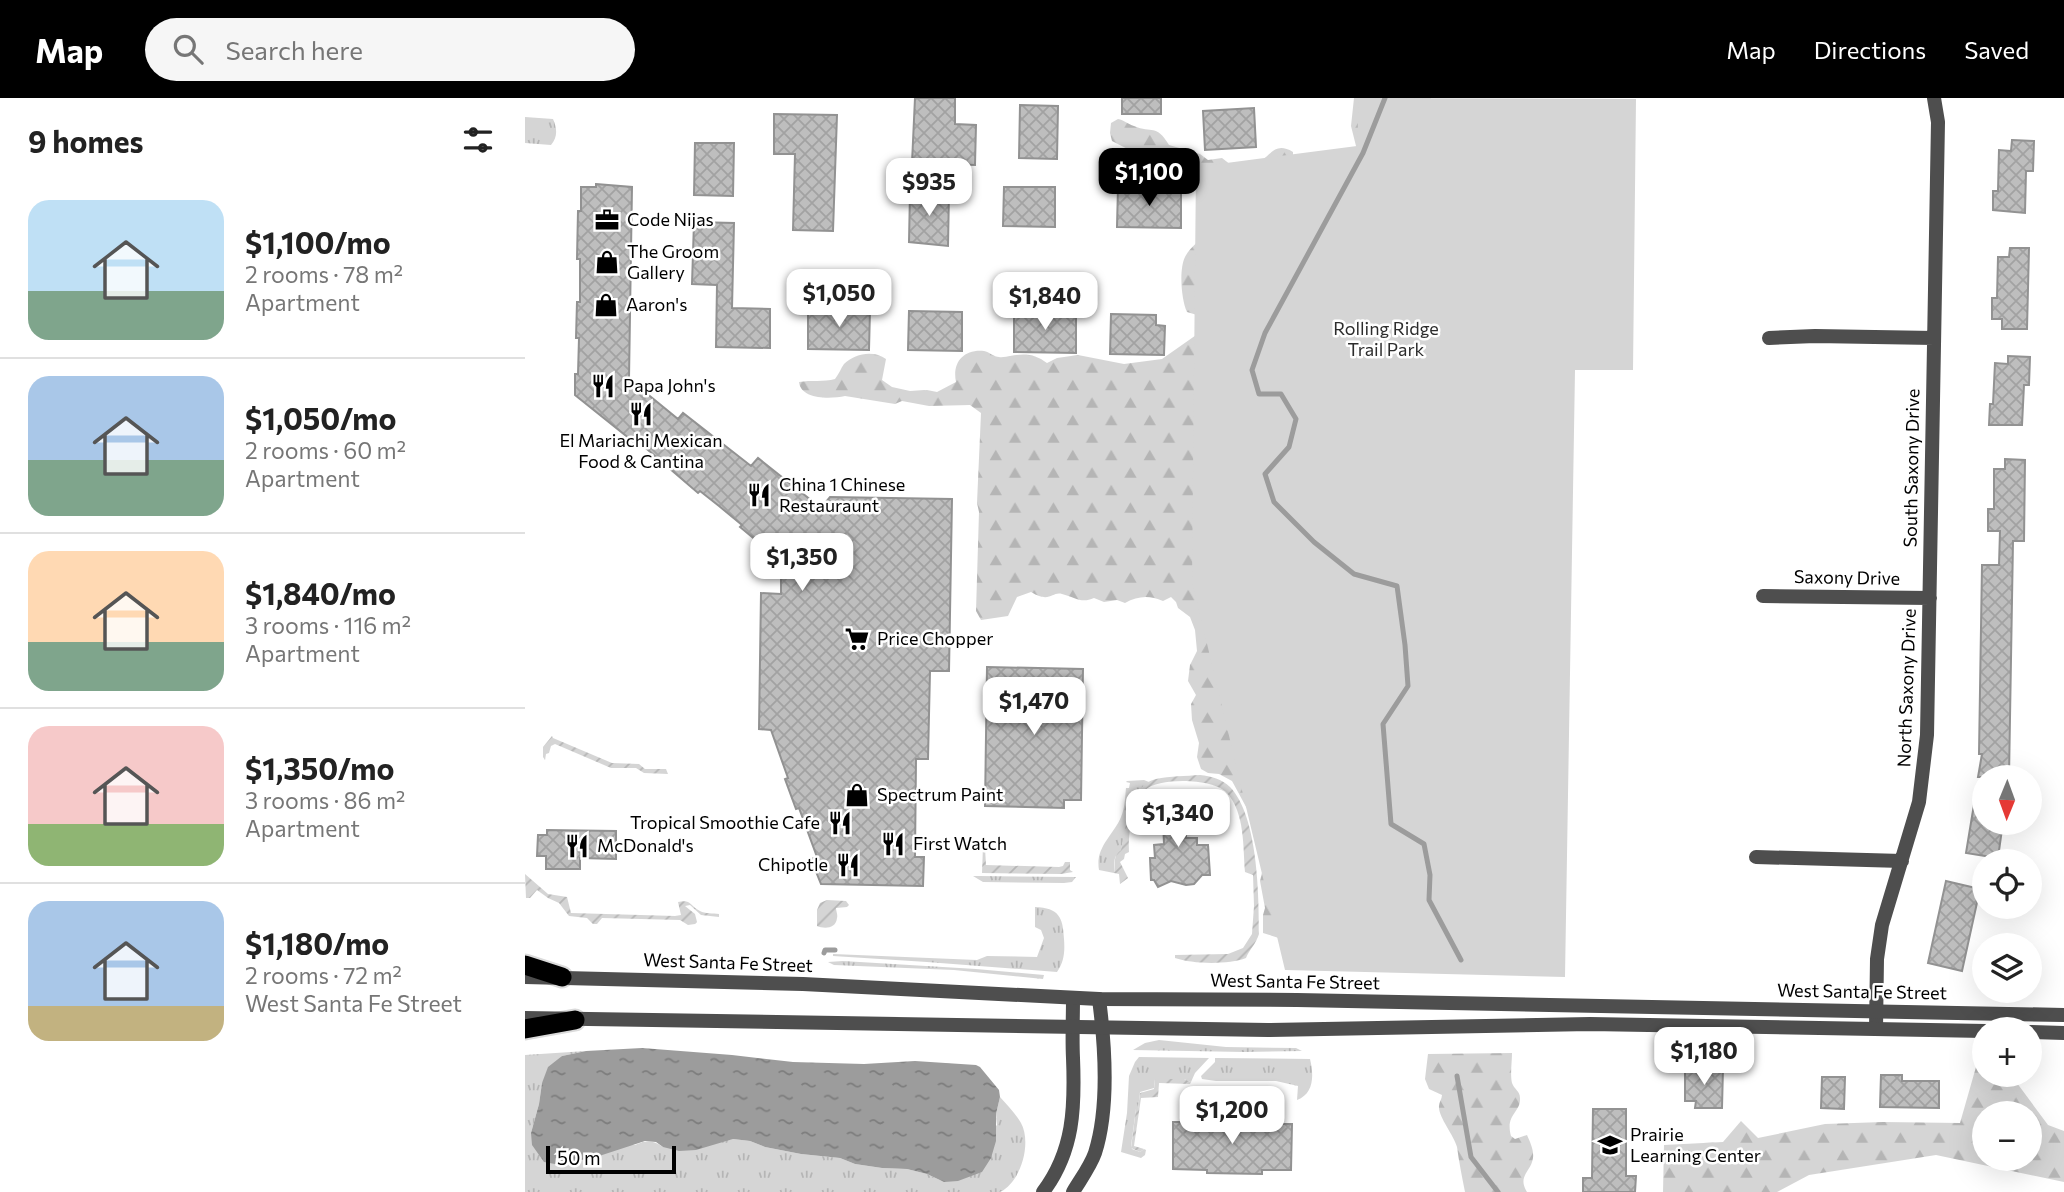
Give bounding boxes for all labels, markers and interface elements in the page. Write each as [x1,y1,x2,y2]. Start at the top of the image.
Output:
search box [145,18,635,81]
text: Map [35,29,103,70]
icon: search [169,30,207,68]
text: Search here [225,34,363,65]
text: Map [1726,35,1776,64]
text: Directions [1814,35,1926,64]
text: Saved [1964,35,2029,64]
icon: filters [459,121,497,159]
text: 9 homes [28,122,143,159]
pin: $1,100 [1092,148,1206,208]
text: $1,100 [1115,157,1183,185]
pin: $935 [888,158,970,218]
text: $935 [902,167,956,195]
office icon: Code Nijas [593,206,621,234]
place label: Code Nijas [627,208,714,230]
text: $1,100/mo [245,223,391,260]
icon: home [84,228,168,312]
place label: The Groom Gallery [627,240,719,283]
shop icon: The Groom Gallery [593,248,621,276]
text: 2 rooms · 78 m² [245,260,403,288]
pin: $1,050 [782,270,896,329]
pin: $1,840 [988,272,1102,332]
text: $1,050 [802,278,876,306]
text: $1,840 [1009,281,1081,309]
text: Apartment [245,288,360,316]
shop icon: Aaron's [592,291,620,319]
place label: Aaron's [626,293,687,315]
park label: Rolling Ridge Trail Park [1333,317,1439,360]
restaurant icon: Papa John's [589,372,617,400]
place label: Papa John's [623,374,716,396]
street label: South Saxony Drive [1899,388,1923,548]
text: $1,050/mo [245,399,396,436]
restaurant icon: El Mariachi Mexican Food & Cantina [627,400,655,428]
icon: home [84,404,168,488]
place label: El Mariachi Mexican Food & Cantina [559,429,723,472]
text: 2 rooms · 60 m² [245,436,406,464]
text: Apartment [245,464,360,492]
place label: China 1 Chinese Restauraunt [779,473,905,516]
restaurant icon: China 1 Chinese Restauraunt [745,481,773,509]
pin: $1,350 [745,533,859,593]
text: $1,350 [766,542,838,570]
street label: Saxony Drive [1794,565,1900,589]
text: $1,840/mo [245,574,396,611]
icon: home [84,579,168,663]
street label: North Saxony Drive [1892,608,1920,768]
text: 3 rooms · 116 m² [245,611,411,639]
supermarket icon: Price Chopper [843,625,871,653]
place label: Price Chopper [877,627,993,649]
text: Apartment [245,639,360,667]
pin: $1,470 [977,678,1091,737]
text: $1,470 [999,686,1069,714]
text: $1,350/mo [245,749,394,786]
icon: home [84,754,168,838]
north arrow [1972,765,2042,835]
map controls [1972,765,2042,1171]
shop icon: Spectrum Paint [843,781,871,809]
place label: Spectrum Paint [877,783,1003,805]
text: 3 rooms · 86 m² [245,786,405,814]
pin: $1,340 [1121,790,1235,849]
text: $1,340 [1142,798,1214,826]
restaurant icon: Tropical Smoothie Cafe [826,809,854,837]
place label: Tropical Smoothie Cafe [630,811,820,833]
text: Apartment [245,814,360,842]
restaurant icon: First Watch [879,830,907,858]
restaurant icon: McDonald's [563,832,591,860]
place label: First Watch [913,832,1007,854]
place label: McDonald's [597,834,694,856]
button: locate [1972,849,2042,919]
restaurant icon: Chipotle [834,851,862,879]
place label: Chipotle [758,853,828,875]
text: $1,180/mo [245,924,389,961]
icon: home [84,929,168,1013]
button: layers [1972,933,2042,1003]
street label: West Santa Fe Street [643,948,813,976]
text: 2 rooms · 72 m² [245,961,402,989]
street label: West Santa Fe Street [1210,969,1380,993]
street label: West Santa Fe Street [1777,979,1947,1003]
text: West Santa Fe Street [245,989,462,1017]
button: + [1972,1017,2042,1087]
pin: $1,180 [1647,1028,1761,1087]
text: $1,180 [1670,1036,1738,1064]
pin: $1,200 [1175,1086,1289,1146]
text: $1,200 [1196,1095,1268,1123]
button: − [1972,1101,2042,1171]
place label: Prairie Learning Center [1630,1123,1761,1166]
school or university icon: Prairie Learning Center [1596,1131,1624,1159]
scale bar [546,1143,675,1175]
text: 50 m [557,1146,601,1169]

